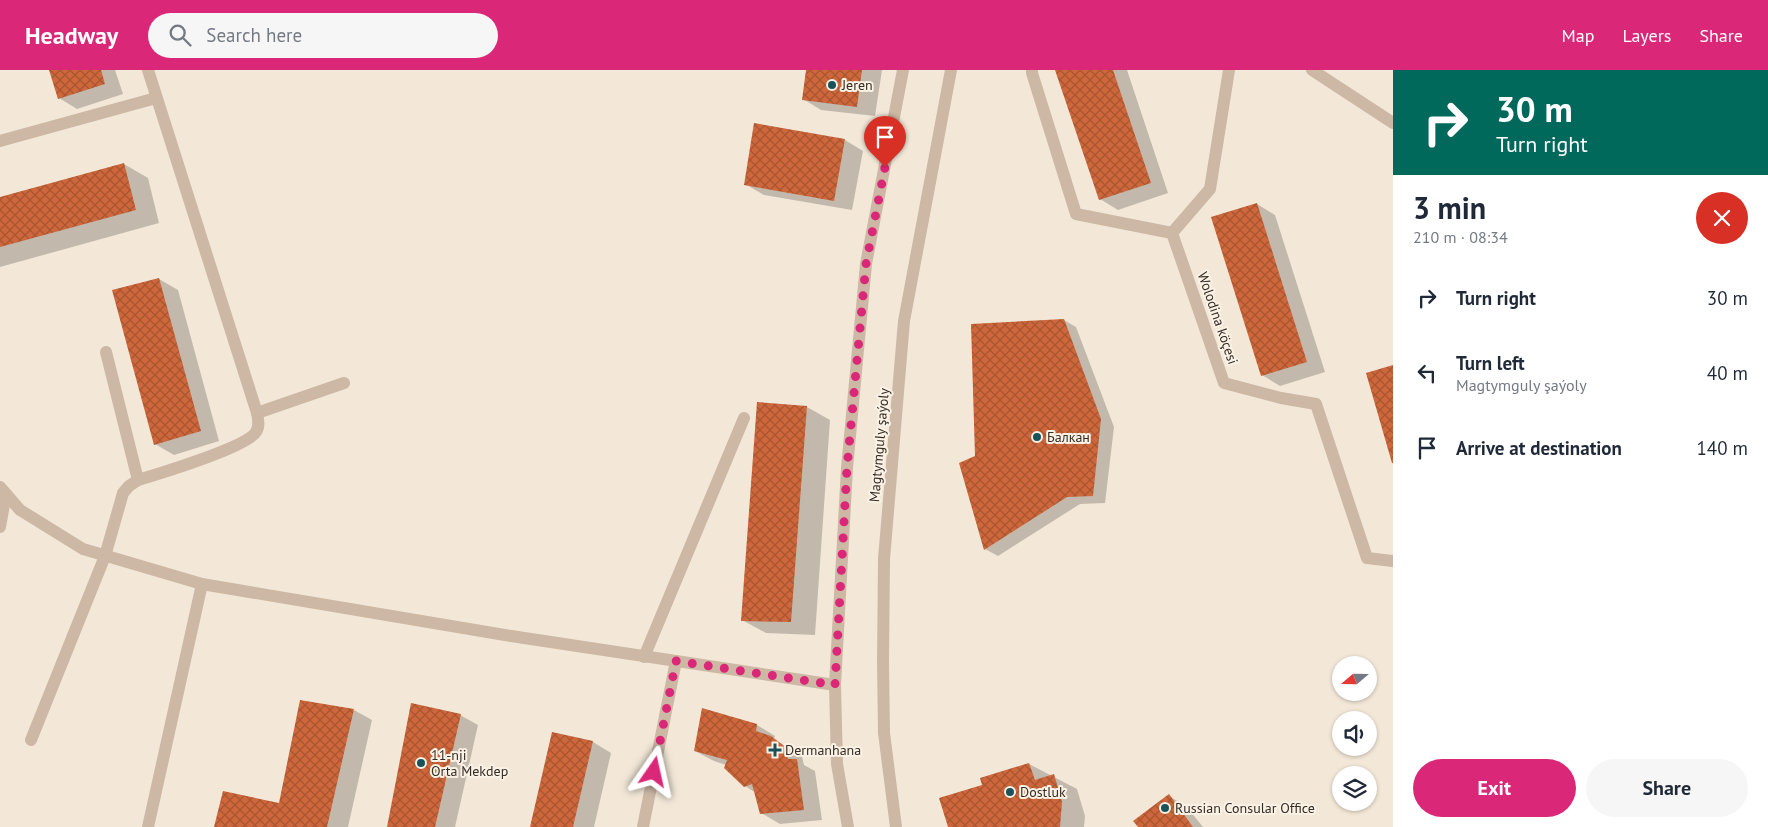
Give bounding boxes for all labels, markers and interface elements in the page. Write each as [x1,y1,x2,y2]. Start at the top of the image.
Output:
search box [148,13,498,58]
text: Headway [25,20,118,51]
icon: search [166,21,194,49]
text: Search here [206,23,302,47]
text: Map [1562,24,1594,47]
text: Layers [1622,24,1671,47]
text: Share [1699,24,1743,47]
place label: Jeren [841,76,873,94]
marker: Jeren [826,79,838,91]
text: 30 m [1496,86,1573,132]
icon: right [1413,90,1478,155]
pin [864,116,906,167]
icon: arrive [871,123,899,151]
text: Turn right [1496,130,1588,158]
text: 3 min [1413,188,1486,227]
button: close [1696,192,1748,244]
text: 210 m · 08:34 [1413,227,1508,247]
street label: Wolodina köçesi [1194,269,1242,367]
icon: right [1413,284,1441,312]
text: Turn right [1456,286,1536,310]
text: 30 m [1707,286,1748,310]
text: Turn left [1456,351,1525,375]
icon: left [1413,359,1441,387]
text: 40 m [1707,361,1748,385]
text: Magtymguly şaýoly [1456,375,1587,395]
street label: Magtymguly şaýoly [865,387,893,503]
place label: Балкан [1047,428,1090,446]
marker: Балкан [1031,431,1043,443]
icon: arrive [1413,434,1441,462]
text: Arrive at destination [1456,436,1622,460]
text: 140 m [1696,436,1748,460]
north arrow [1332,656,1378,701]
map controls [1332,656,1377,811]
button: sound [1332,711,1377,756]
place label: Dermanhana [785,741,861,759]
marker: Dermanhana [769,744,781,756]
position arrow [627,745,679,797]
place label: 11-nji Orta Mekdep [431,746,508,780]
marker: 11-nji Orta Mekdep [415,757,427,769]
button: Exit [1413,759,1576,817]
button: Share [1586,759,1748,817]
button: layers [1332,766,1377,811]
place label: Dostluk [1020,783,1066,801]
marker: Dostluk [1004,786,1016,798]
place label: Russian Consular Office [1175,799,1315,817]
marker: Russian Consular Office [1159,802,1171,814]

